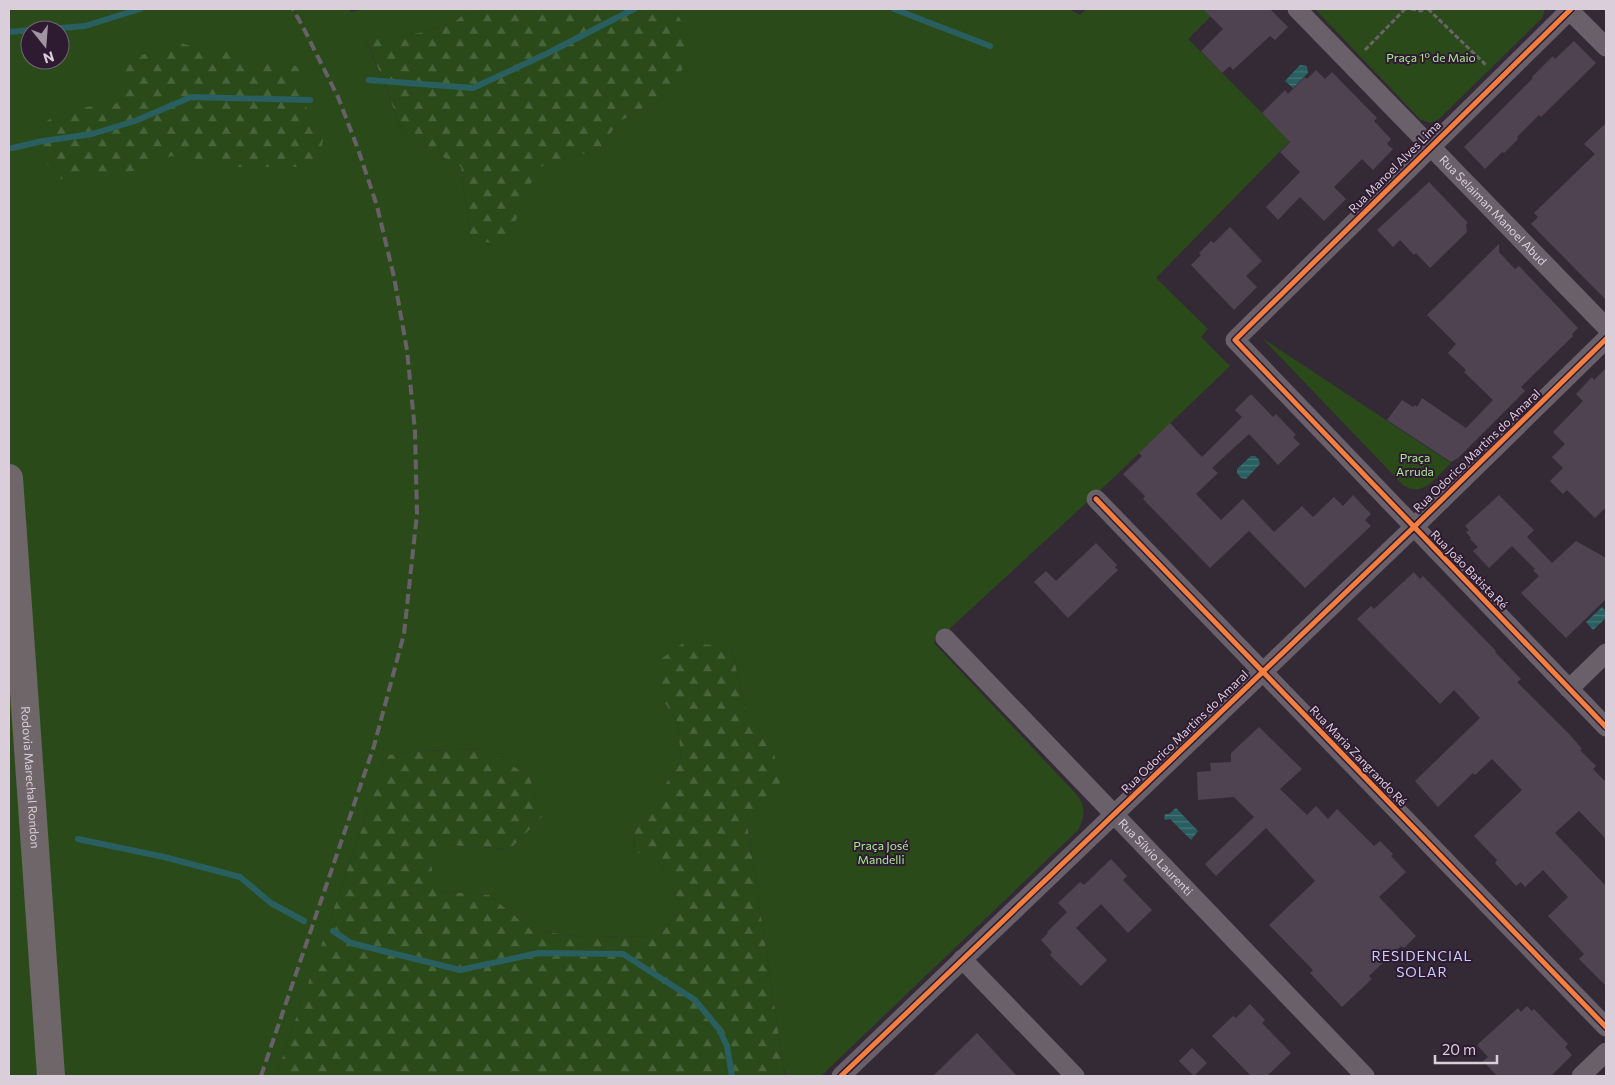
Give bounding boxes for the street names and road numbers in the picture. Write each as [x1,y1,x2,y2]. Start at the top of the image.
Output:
street label: Rua Manoel Alves Lima [1345,117,1443,215]
street label: Rua Selaiman Manoel Abud [1437,152,1550,268]
street label: Rua Odorico Martins do Amaral [1410,386,1543,515]
street label: Rua João Batista Ré [1428,527,1511,612]
street label: Rua Odorico Martins do Amaral [1118,667,1251,796]
street label: Rua Maria Zangrando Ré [1307,703,1410,808]
street label: Rodovia Marechal Rondon [19,706,43,849]
street label: Rua Sílvio Laurenti [1116,815,1196,898]

